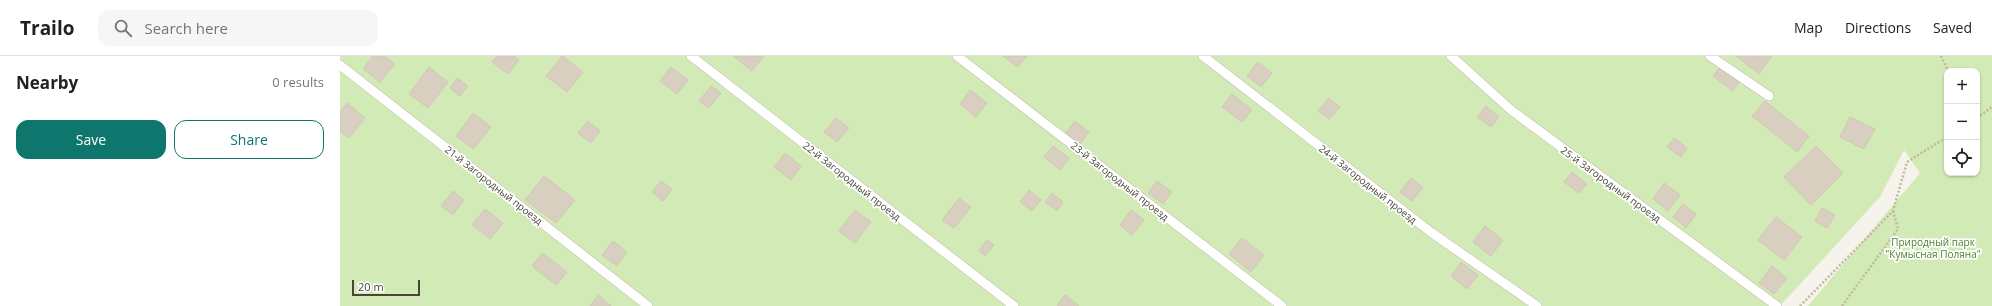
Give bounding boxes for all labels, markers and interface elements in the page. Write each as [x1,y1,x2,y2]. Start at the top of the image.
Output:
search box [98,10,378,46]
text: Trailo [20,15,74,41]
icon: search [112,17,134,39]
text: Search here [144,18,228,38]
text: Map [1794,18,1823,37]
text: Directions [1845,18,1911,37]
text: Saved [1933,18,1972,37]
map controls [1944,68,1980,176]
button: + [1944,68,1980,104]
text: Nearby [16,71,78,94]
text: 0 results [272,73,324,91]
button: − [1944,104,1980,140]
button: Save [16,120,166,159]
button: Share [174,120,324,159]
street label: 22-й Загородный проезд [800,138,904,224]
street label: 23-й Загородный проезд [1068,138,1172,224]
button: locate [1944,140,1980,176]
street label: 24-й Загородный проезд [1316,141,1420,227]
street label: 21-й Загородный проезд [442,142,546,228]
street label: 25-й Загородный проезд [1558,143,1664,225]
park label: Природный парк "Кумысная Поляна" [1885,235,1981,261]
scale bar [352,278,420,297]
text: 20 m [358,279,384,294]

